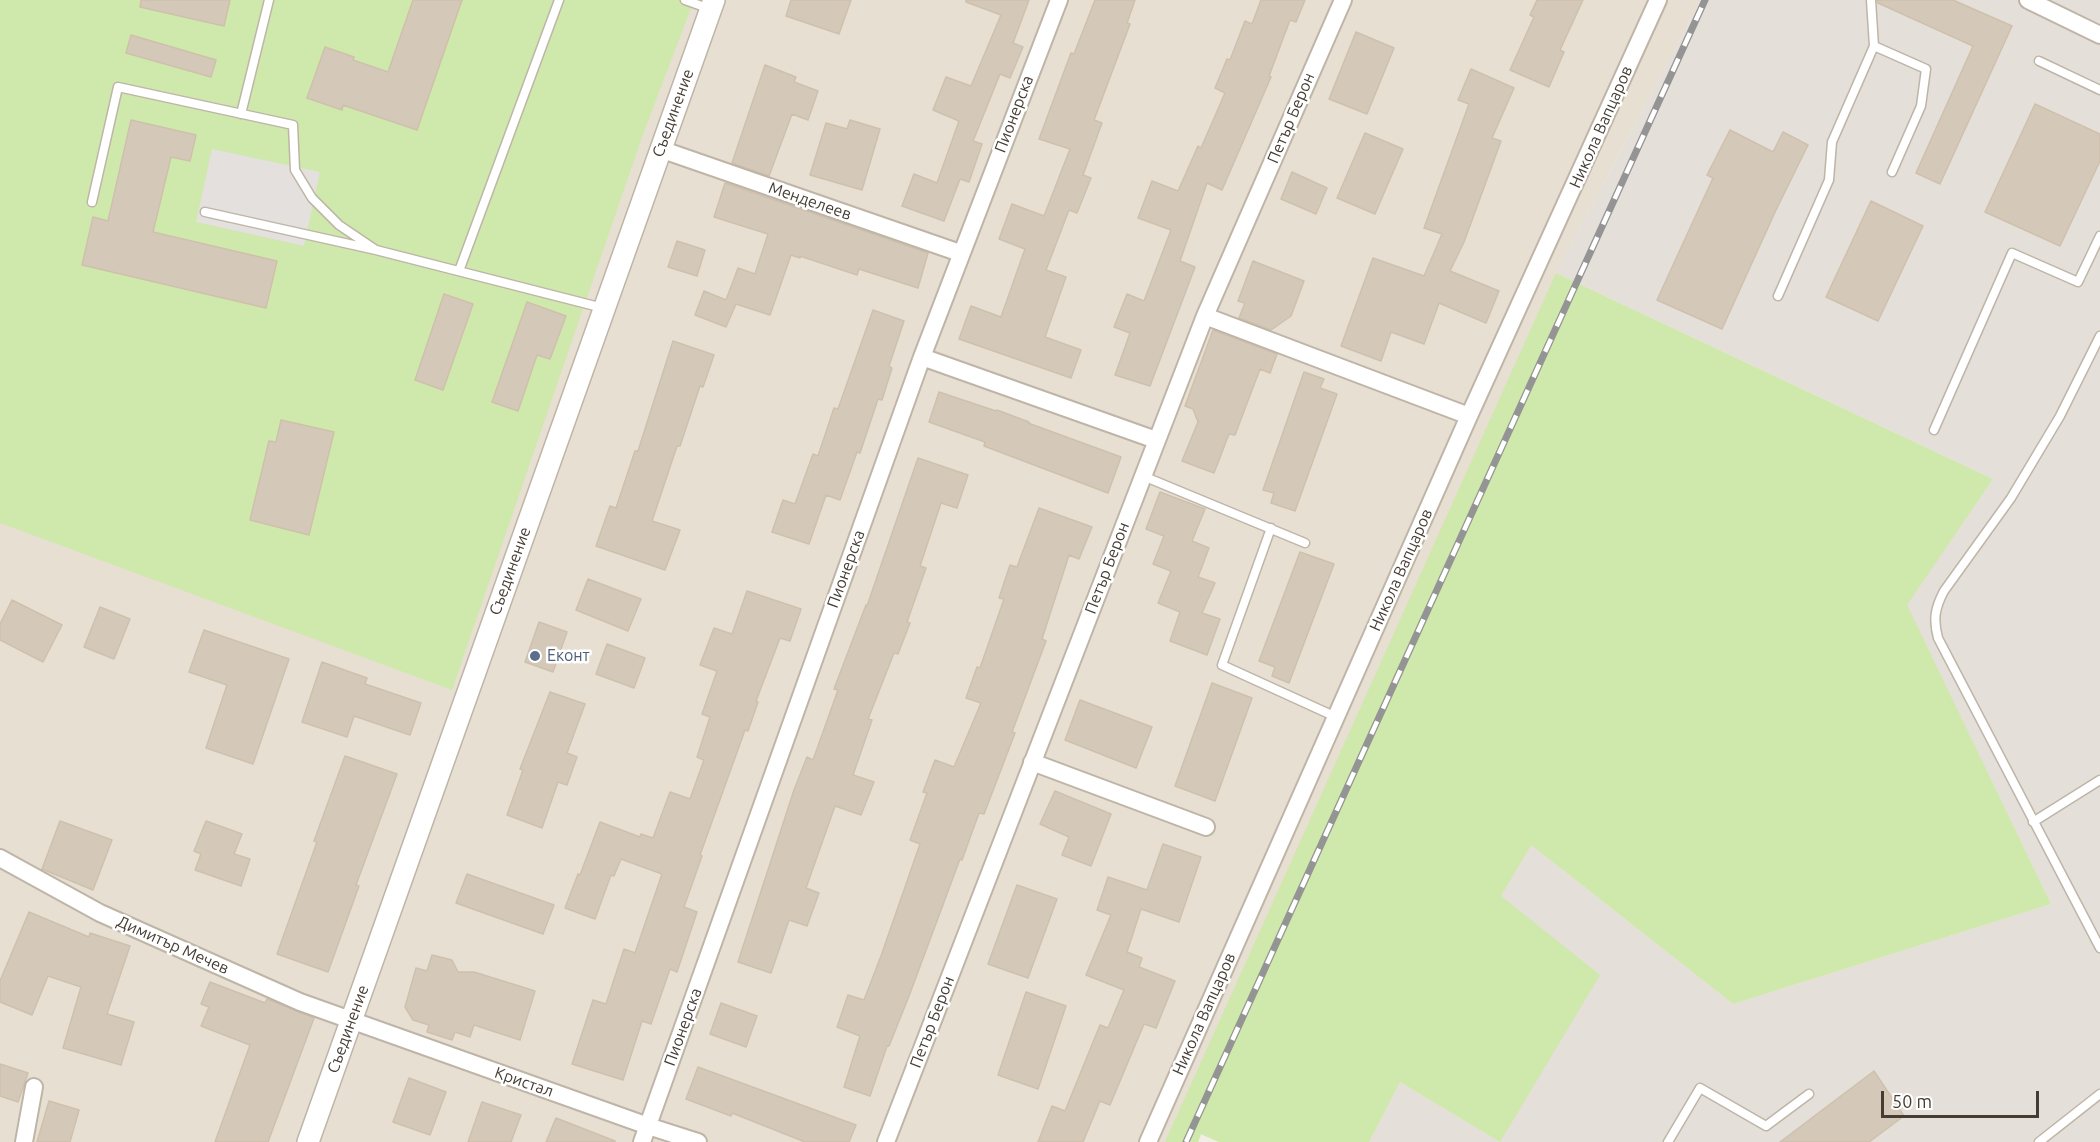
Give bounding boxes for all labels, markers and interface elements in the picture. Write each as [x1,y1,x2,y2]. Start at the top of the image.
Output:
street label: Никола Вапцаров [1565,63,1637,191]
street label: Съединение [648,66,698,160]
street label: Петър Берон [1263,70,1319,166]
street label: Пионерска [990,73,1038,155]
street label: Менделеев [766,178,854,224]
street label: Никола Вапцаров [1365,506,1437,634]
street label: Петър Берон [1081,520,1133,616]
street label: Съединение [485,524,535,618]
street label: Пионерска [823,528,869,610]
place label: Еконт [547,646,590,666]
marker: Еконт [528,649,542,663]
street label: Димитър Мечев [114,912,232,978]
street label: Никола Вапцаров [1168,950,1240,1078]
street label: Петър Берон [906,974,958,1070]
street label: Съединение [323,982,373,1076]
street label: Пионерска [660,986,706,1068]
street label: Кристал [492,1063,556,1101]
scale bar [1884,1079,2042,1117]
text: 50 m [1892,1091,1932,1111]

